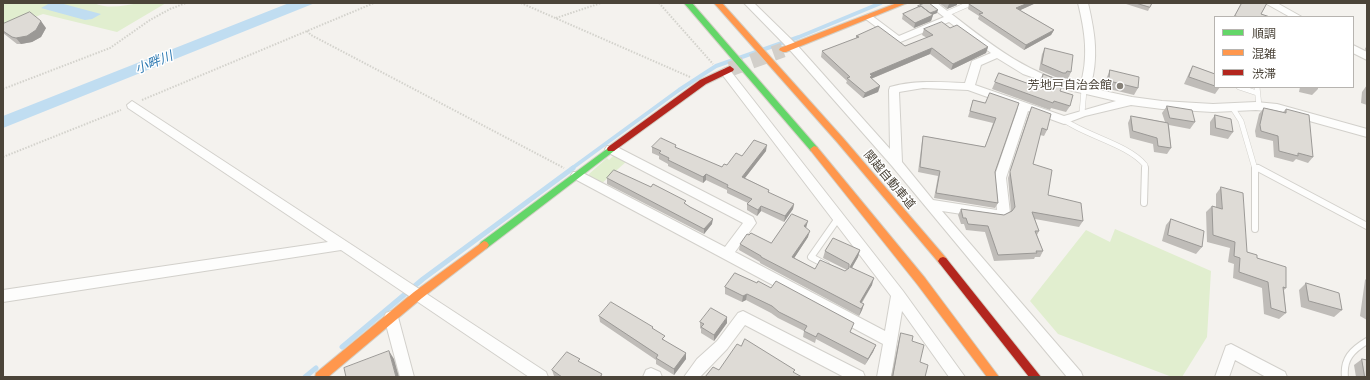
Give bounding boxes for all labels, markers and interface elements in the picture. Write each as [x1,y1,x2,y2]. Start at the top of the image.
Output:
legend [1214,16,1354,88]
text: 順調 [1252,27,1276,41]
text: 混雑 [1252,47,1276,61]
water label: 小畔川 [133,48,175,78]
text: 渋滞 [1252,67,1276,81]
place label: 芳地戸自治会館 [1028,79,1112,93]
marker: 芳地戸自治会館 [1115,81,1125,91]
street label: 関越自動車道 [860,148,918,212]

